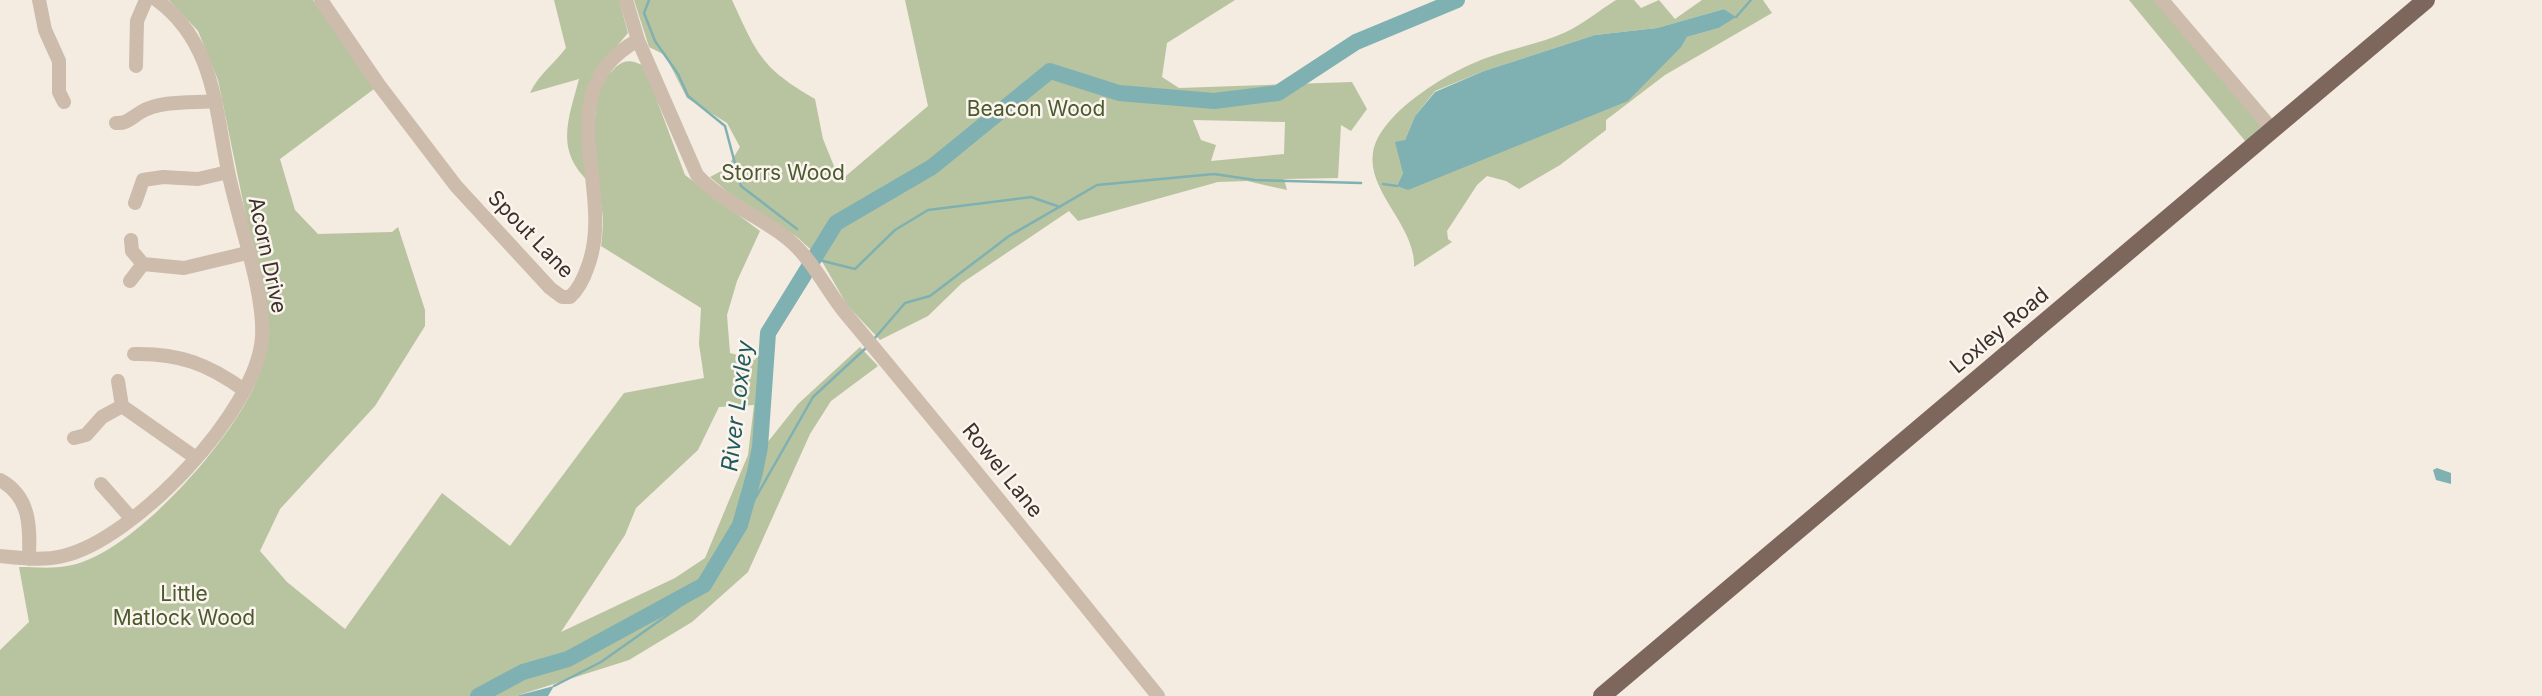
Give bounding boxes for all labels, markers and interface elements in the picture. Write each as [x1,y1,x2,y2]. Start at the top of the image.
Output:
park label: Beacon Wood [967,96,1105,121]
park label: Storrs Wood [721,160,845,185]
street label: Spout Lane [483,185,579,283]
street label: Acorn Drive [244,195,292,315]
street label: Loxley Road [1945,282,2053,378]
water label: River Loxley [715,338,759,473]
street label: Rowel Lane [957,418,1049,522]
park label: Little Matlock Wood [113,581,255,630]

